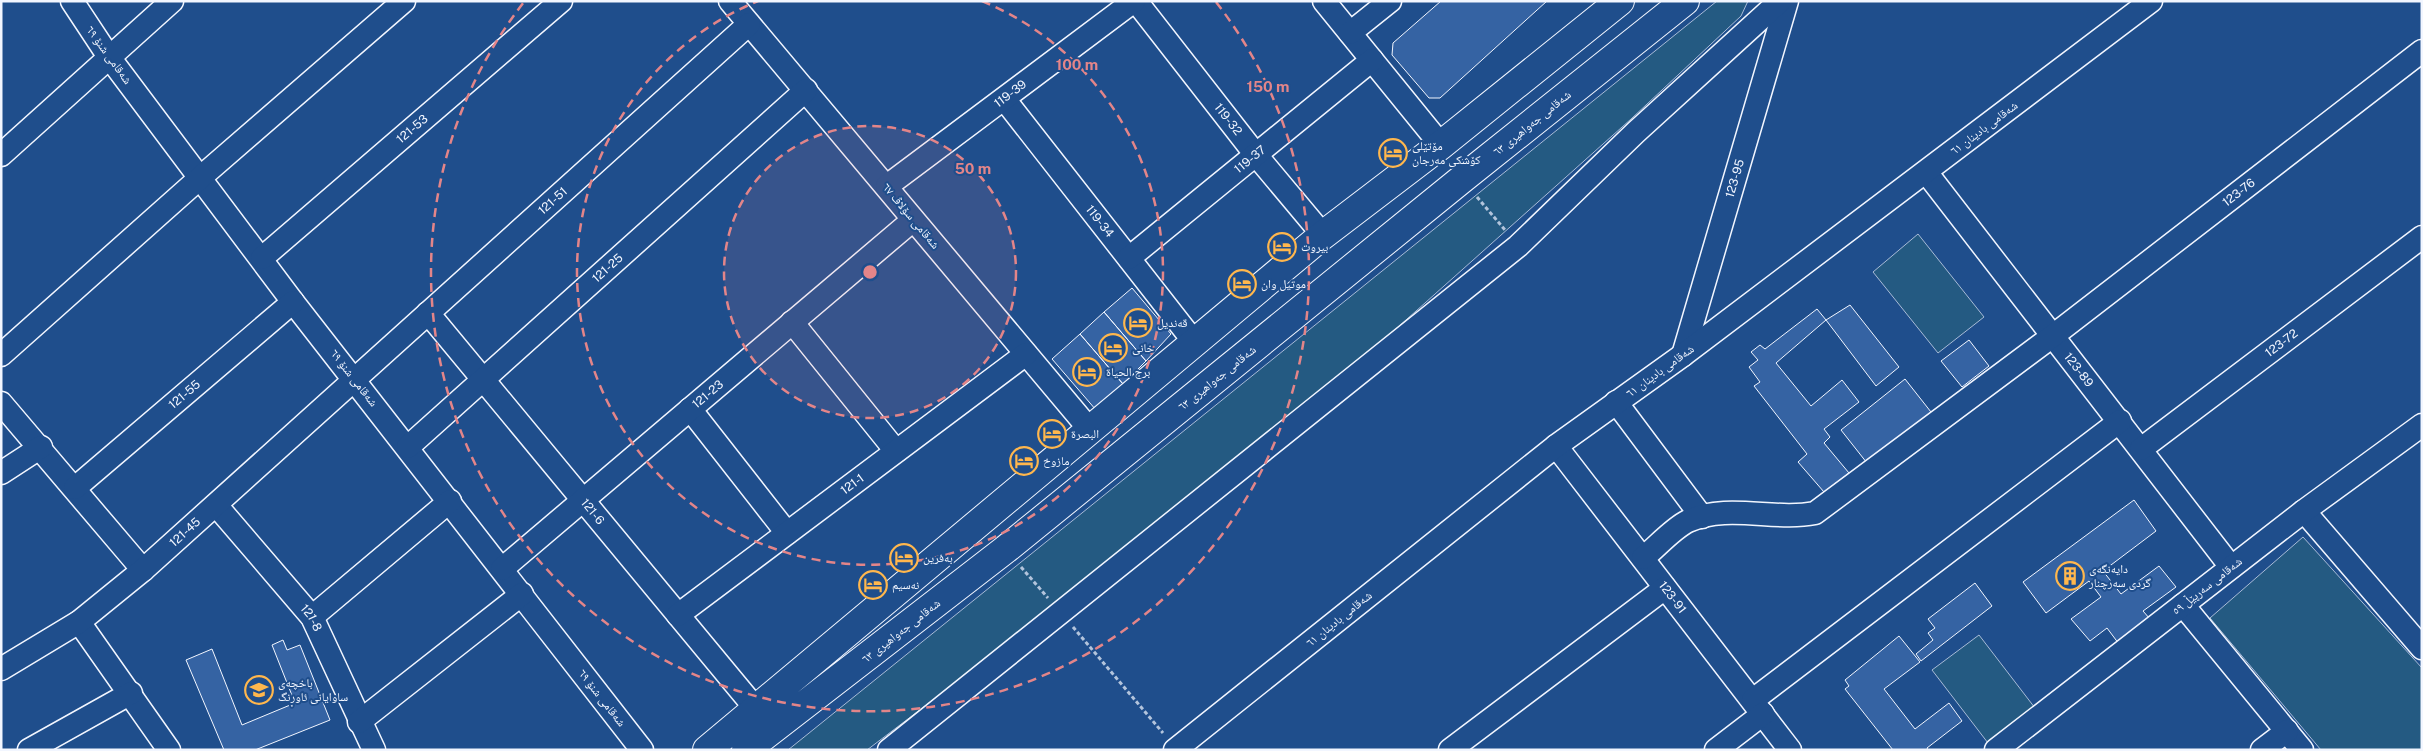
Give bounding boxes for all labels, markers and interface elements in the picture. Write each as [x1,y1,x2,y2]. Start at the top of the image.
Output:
street label: شەقامی شنۆ ٦٩ [83,23,135,87]
text: 100 m [1056,56,1098,73]
street label: 119-39 [991,77,1029,110]
text: 150 m [1246,78,1290,95]
street label: شەقامی جەواهیری ٦٣ [1490,87,1574,159]
street label: شەقامی بادینان ٦١ [1948,98,2021,158]
street label: 119-32 [1211,101,1245,138]
street label: 121-53 [394,112,431,146]
hotel icon: مۆتێلی کۆشکی مەرجان [1378,138,1408,168]
place label: مۆتێلی کۆشکی مەرجان [1412,139,1480,167]
street label: 119-37 [1231,143,1268,176]
street label: 123-95 [1723,157,1747,199]
text: 50 m [955,160,991,177]
street label: 123-76 [2220,176,2258,209]
street label: شەقامی سۆلاڤ ٦٧ [879,180,943,252]
street label: 121-51 [535,184,570,217]
street label: 119-34 [1083,202,1117,241]
hotel icon: بیروت [1267,232,1297,262]
place label: بیروت [1301,240,1328,254]
street label: 121-25 [589,251,626,285]
centre of rings [861,263,879,281]
hotel icon: موتيل وان [1227,269,1257,299]
place label: موتيل وان [1261,277,1306,291]
hotel icon: قەندیل [1123,308,1153,338]
place label: قەندیل [1157,316,1188,330]
street label: 123-72 [2262,326,2301,360]
hotel icon: خانی [1098,333,1128,363]
place label: خانی [1132,341,1155,355]
street label: شەقامی جەواهیری ٦٣ [1175,342,1259,414]
street label: شەقامی بادینان ٦١ [1623,342,1697,401]
street label: شەقامی شنۆ ٦٩ [327,347,381,409]
street label: 123-89 [2061,350,2096,390]
hotel icon: برج الحياة [1072,357,1102,387]
place label: برج الحياة [1106,365,1150,379]
street label: 121-55 [166,377,203,412]
street label: 121-23 [689,377,726,411]
hotel icon: البصرة [1037,419,1067,449]
place label: البصرة [1071,427,1099,441]
hotel icon: مازوخ [1009,446,1039,476]
place label: مازوخ [1043,454,1069,468]
street label: 121-1 [838,471,867,497]
street label: 121-6 [578,496,607,527]
street label: 121-45 [167,515,203,550]
hotel icon: بەفرین [889,543,919,573]
place label: بەفرین [923,551,953,565]
street label: شەقامی سەرپێڵ ٥٩ [2169,554,2245,618]
building icon: دایەنگەی گردی سەرچنار [2055,561,2085,591]
place label: دایەنگەی گردی سەرچنار [2088,562,2151,590]
hotel icon: نەسیم [858,570,888,600]
place label: نەسیم [892,578,919,593]
street label: 123-91 [1656,579,1689,616]
street label: شەقامی بادینان ٦١ [1303,588,1375,650]
street label: شەقامی جەواهیری ٦٣ [859,596,943,666]
street label: 121-8 [297,602,325,634]
street label: شەقامی شنۆ ٦٩ [575,667,629,729]
school or university icon: باخچەی ساوایانی ئاوڕنگ [244,675,274,705]
place label: باخچەی ساوایانی ئاوڕنگ [278,676,348,707]

